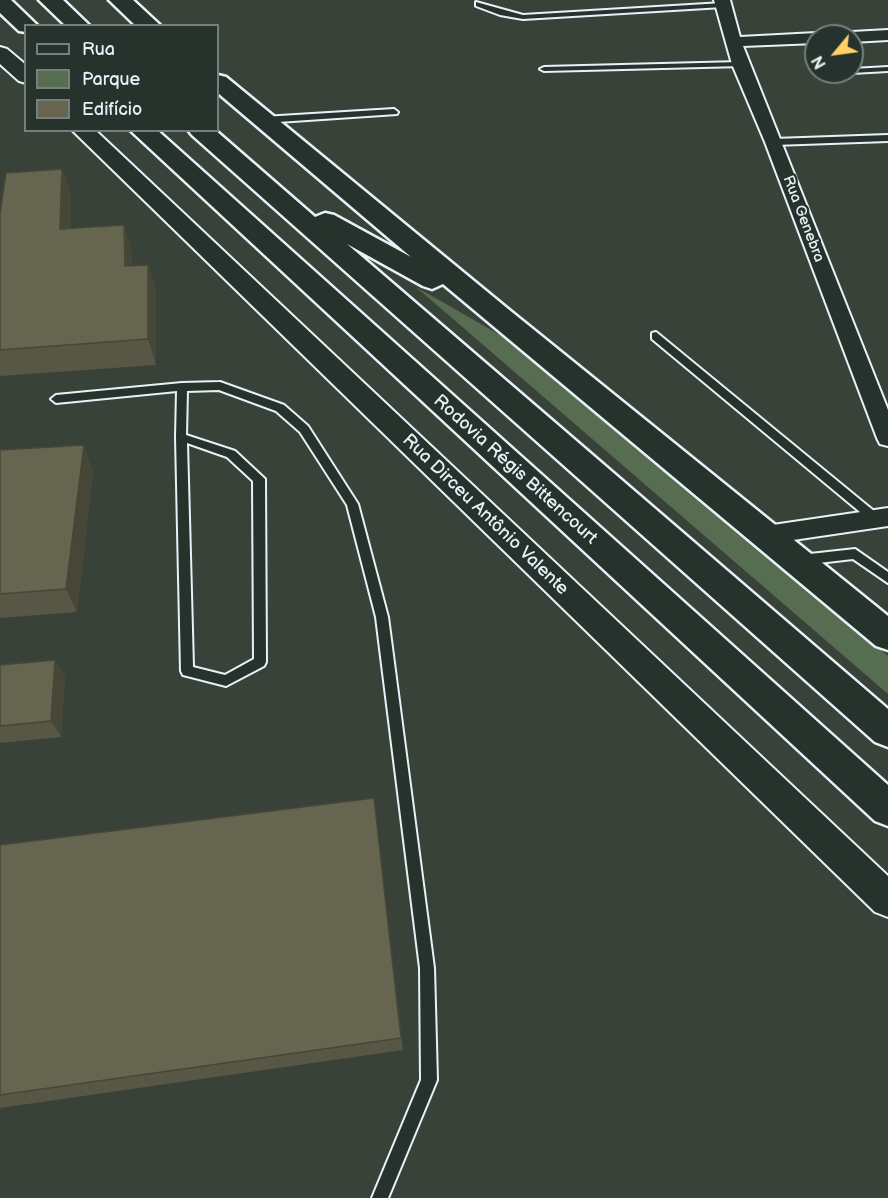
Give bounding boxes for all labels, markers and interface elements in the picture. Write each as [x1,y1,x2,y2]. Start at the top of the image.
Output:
legend [24,24,219,132]
north arrow [804,24,864,84]
text: Rua [82,39,115,60]
text: N [808,52,831,72]
text: Parque [82,69,140,90]
text: Edifício [82,99,142,120]
street label: Rua Genebra [778,173,828,265]
street label: Rodovia Régis Bittencourt [429,391,601,549]
street label: Rua Dirceu Antônio Valente [397,430,573,600]

